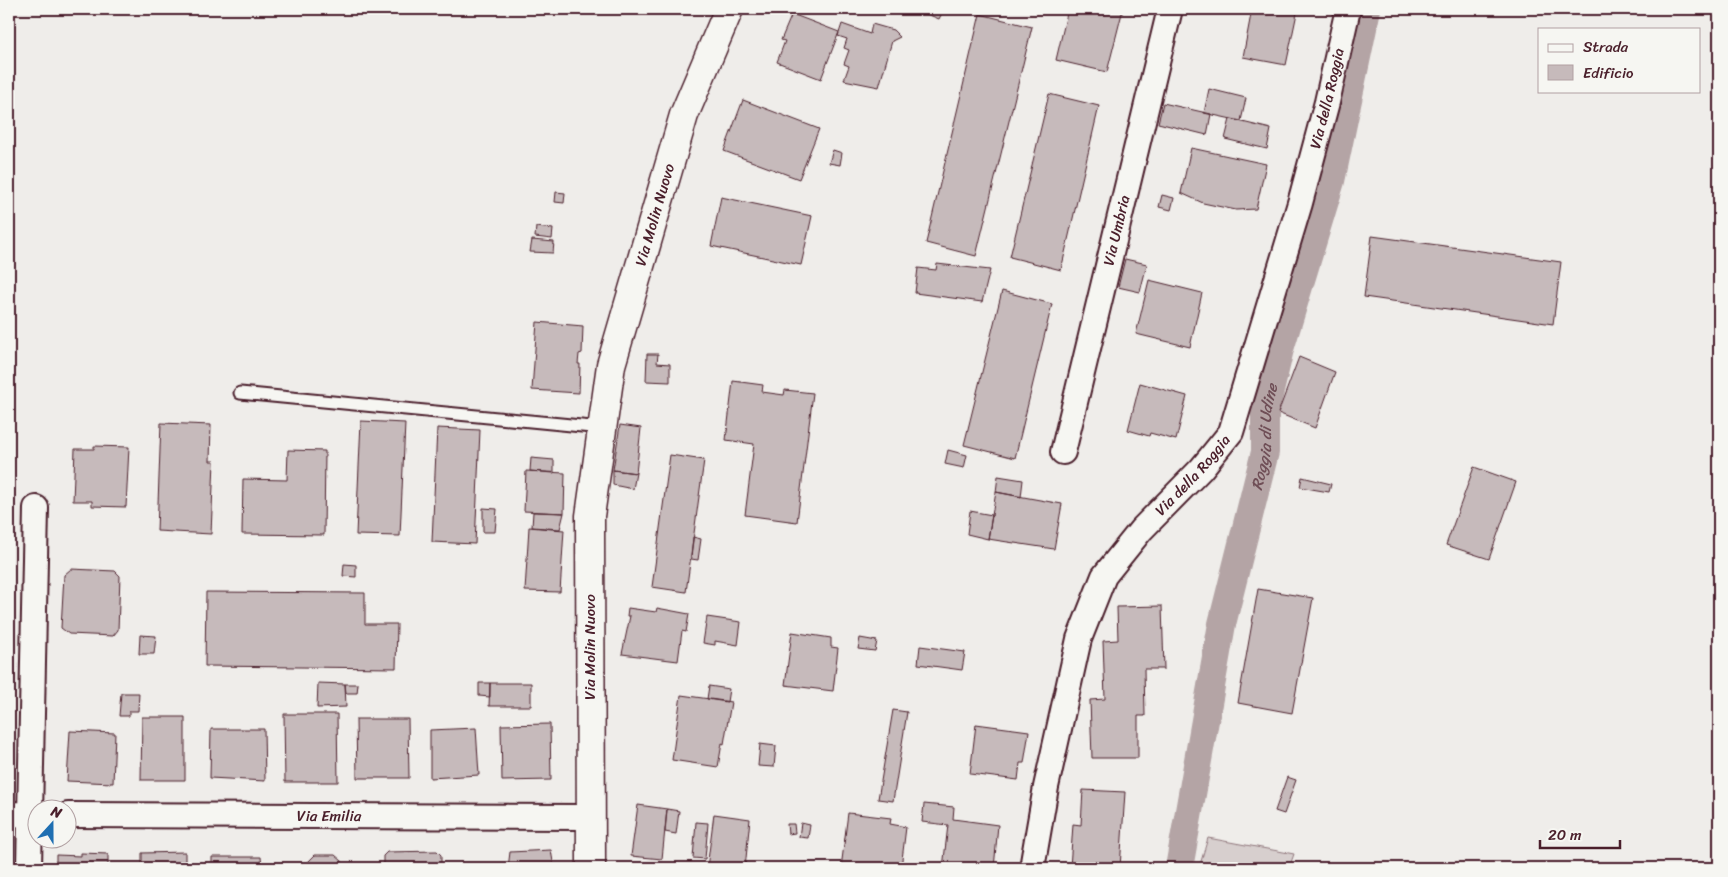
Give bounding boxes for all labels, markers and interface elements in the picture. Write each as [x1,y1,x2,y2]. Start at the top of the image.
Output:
legend [1538,28,1700,92]
text: Strada [1583,34,1629,60]
street label: Via della Roggia [1302,45,1352,152]
text: Edificio [1583,60,1634,86]
street label: Via Molin Nuovo [628,160,682,269]
street label: Via Umbria [1095,192,1138,268]
water label: Roggia di Udine [1242,379,1287,493]
street label: Via della Roggia [1148,428,1237,522]
street label: Via Molin Nuovo [577,594,603,700]
text: N [47,799,66,826]
north arrow [28,800,78,850]
street label: Via Emilia [297,803,362,829]
scale bar [1540,817,1620,849]
text: 20 m [1548,822,1582,848]

